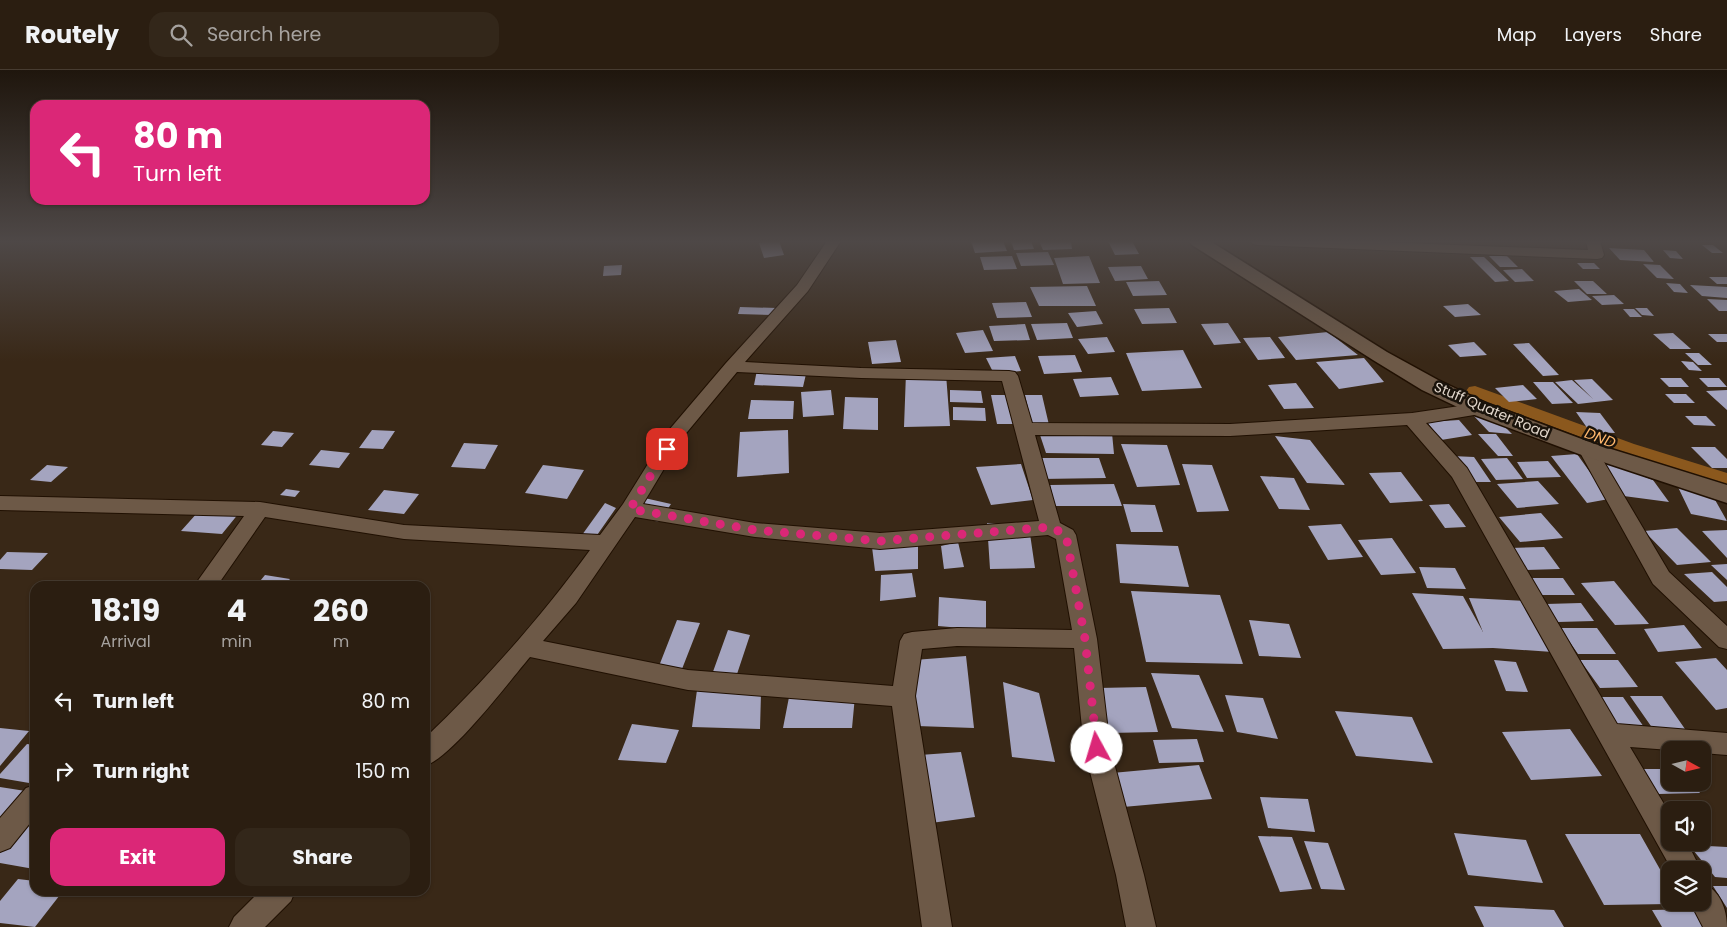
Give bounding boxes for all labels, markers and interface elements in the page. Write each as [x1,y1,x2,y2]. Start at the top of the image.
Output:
search box [149,12,499,57]
text: Routely [25,18,119,51]
icon: search [167,21,195,49]
text: Search here [207,21,321,48]
text: Map [1497,22,1537,47]
text: Layers [1565,22,1622,47]
text: Share [1650,22,1702,47]
text: 80 m [133,111,223,160]
icon: left [50,120,115,185]
text: Turn left [133,158,221,189]
street label: Stuff Quater Road [1431,377,1553,443]
water label: DND [1582,422,1619,453]
pin [646,428,688,470]
icon: arrive [653,435,681,463]
text: 18:19 [91,589,160,632]
text: 4 [226,589,247,632]
text: 260 [313,589,369,632]
text: Arrival [100,630,151,653]
text: min [221,630,252,653]
text: m [333,630,349,653]
icon: left [50,687,78,715]
text: Turn left [93,688,174,715]
text: 80 m [361,688,410,715]
position arrow [1070,721,1122,773]
north arrow [1661,741,1711,791]
map controls [1661,741,1711,911]
icon: right [50,757,78,785]
text: Turn right [93,758,189,785]
text: 150 m [355,758,410,785]
button: sound [1661,801,1711,851]
button: Exit [50,828,225,886]
button: Share [235,828,410,886]
button: layers [1661,861,1711,911]

